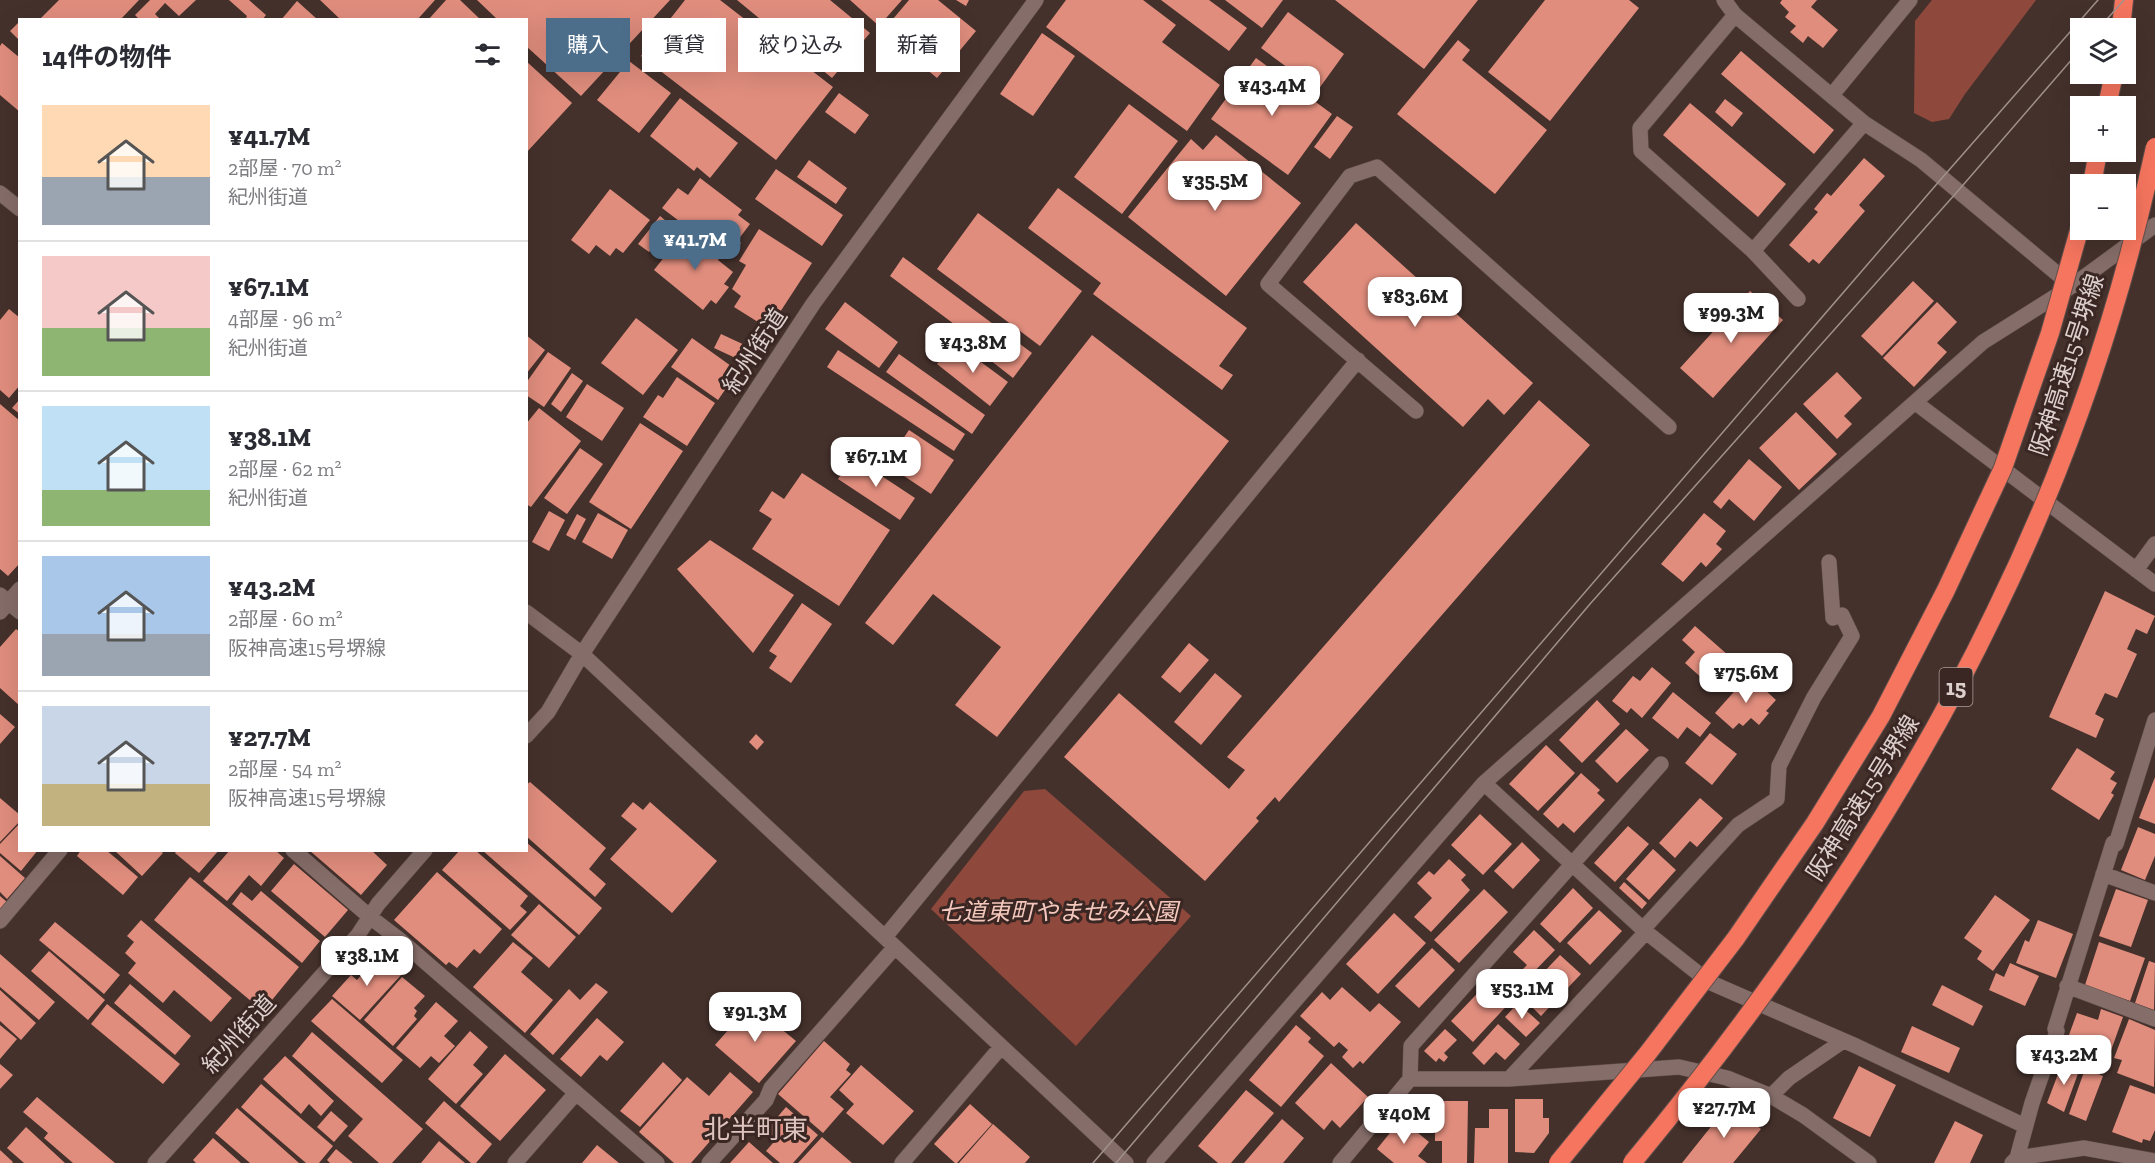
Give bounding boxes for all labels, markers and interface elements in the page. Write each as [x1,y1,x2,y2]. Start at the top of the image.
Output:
chip: 購入 [546,18,630,72]
chip: 賃貸 [642,18,726,72]
chip: 絞り込み [738,18,864,72]
chip: 新着 [876,18,960,72]
map controls [2070,18,2136,240]
button: layers [2070,18,2136,84]
icon: filters [471,38,504,71]
text: 14件の物件 [42,41,171,73]
pin: ¥43.4M [1223,66,1321,117]
text: ¥43.4M [1238,73,1306,97]
button: + [2070,96,2136,162]
text: ¥41.7M [228,120,310,152]
icon: home [90,129,162,201]
text: 2部屋 · 70 m² [228,156,341,180]
pin: ¥35.5M [1166,161,1264,212]
text: ¥35.5M [1182,168,1248,192]
button: − [2070,174,2136,240]
text: 紀州街道 [228,185,308,209]
pin: ¥41.7M [646,220,744,271]
text: ¥41.7M [663,227,727,251]
street label: 阪神高速15号堺線 [2023,270,2110,459]
text: ¥67.1M [228,271,309,303]
pin: ¥83.6M [1366,277,1464,328]
icon: home [90,280,162,352]
text: ¥83.6M [1382,284,1448,308]
pin: ¥99.3M [1682,293,1780,344]
text: ¥99.3M [1698,300,1764,324]
street label: 紀州街道 [716,303,793,399]
text: 4部屋 · 96 m² [228,307,342,331]
pin: ¥43.8M [924,323,1022,374]
text: ¥43.8M [939,330,1007,354]
text: 紀州街道 [228,336,308,360]
text: ¥38.1M [228,421,311,453]
icon: home [90,430,162,502]
pin: ¥67.1M [827,437,925,488]
text: ¥67.1M [845,444,907,468]
text: 2部屋 · 62 m² [228,457,341,481]
text: 紀州街道 [228,486,308,510]
text: ¥43.2M [228,571,315,603]
icon: home [90,580,162,652]
text: 2部屋 · 60 m² [228,607,343,631]
text: 阪神高速15号堺線 [228,636,386,660]
pin: ¥75.6M [1697,653,1795,704]
text: ¥75.6M [1713,660,1779,684]
road number: 15 [1940,668,1972,706]
street label: 阪神高速15号堺線 [1800,710,1925,886]
text: ¥27.7M [228,721,311,753]
icon: home [90,730,162,802]
text: 2部屋 · 54 m² [228,757,342,781]
text: 阪神高速15号堺線 [228,786,386,810]
park label: 七道東町やませみ公園 [938,897,1181,926]
pin: ¥38.1M [318,936,416,987]
text: ¥38.1M [335,943,399,967]
pin: ¥53.1M [1473,969,1571,1020]
text: ¥53.1M [1490,976,1554,1000]
street label: 紀州街道 [196,988,282,1079]
pin: ¥91.3M [706,992,804,1043]
text: ¥91.3M [723,999,787,1023]
pin: ¥43.2M [2015,1035,2113,1086]
text: ¥43.2M [2030,1042,2098,1066]
pin: ¥27.7M [1675,1088,1773,1139]
pin: ¥40M [1368,1094,1440,1145]
text: ¥27.7M [1692,1095,1756,1119]
text: ¥40M [1378,1101,1430,1125]
district label: 北半町東 [704,1113,808,1145]

